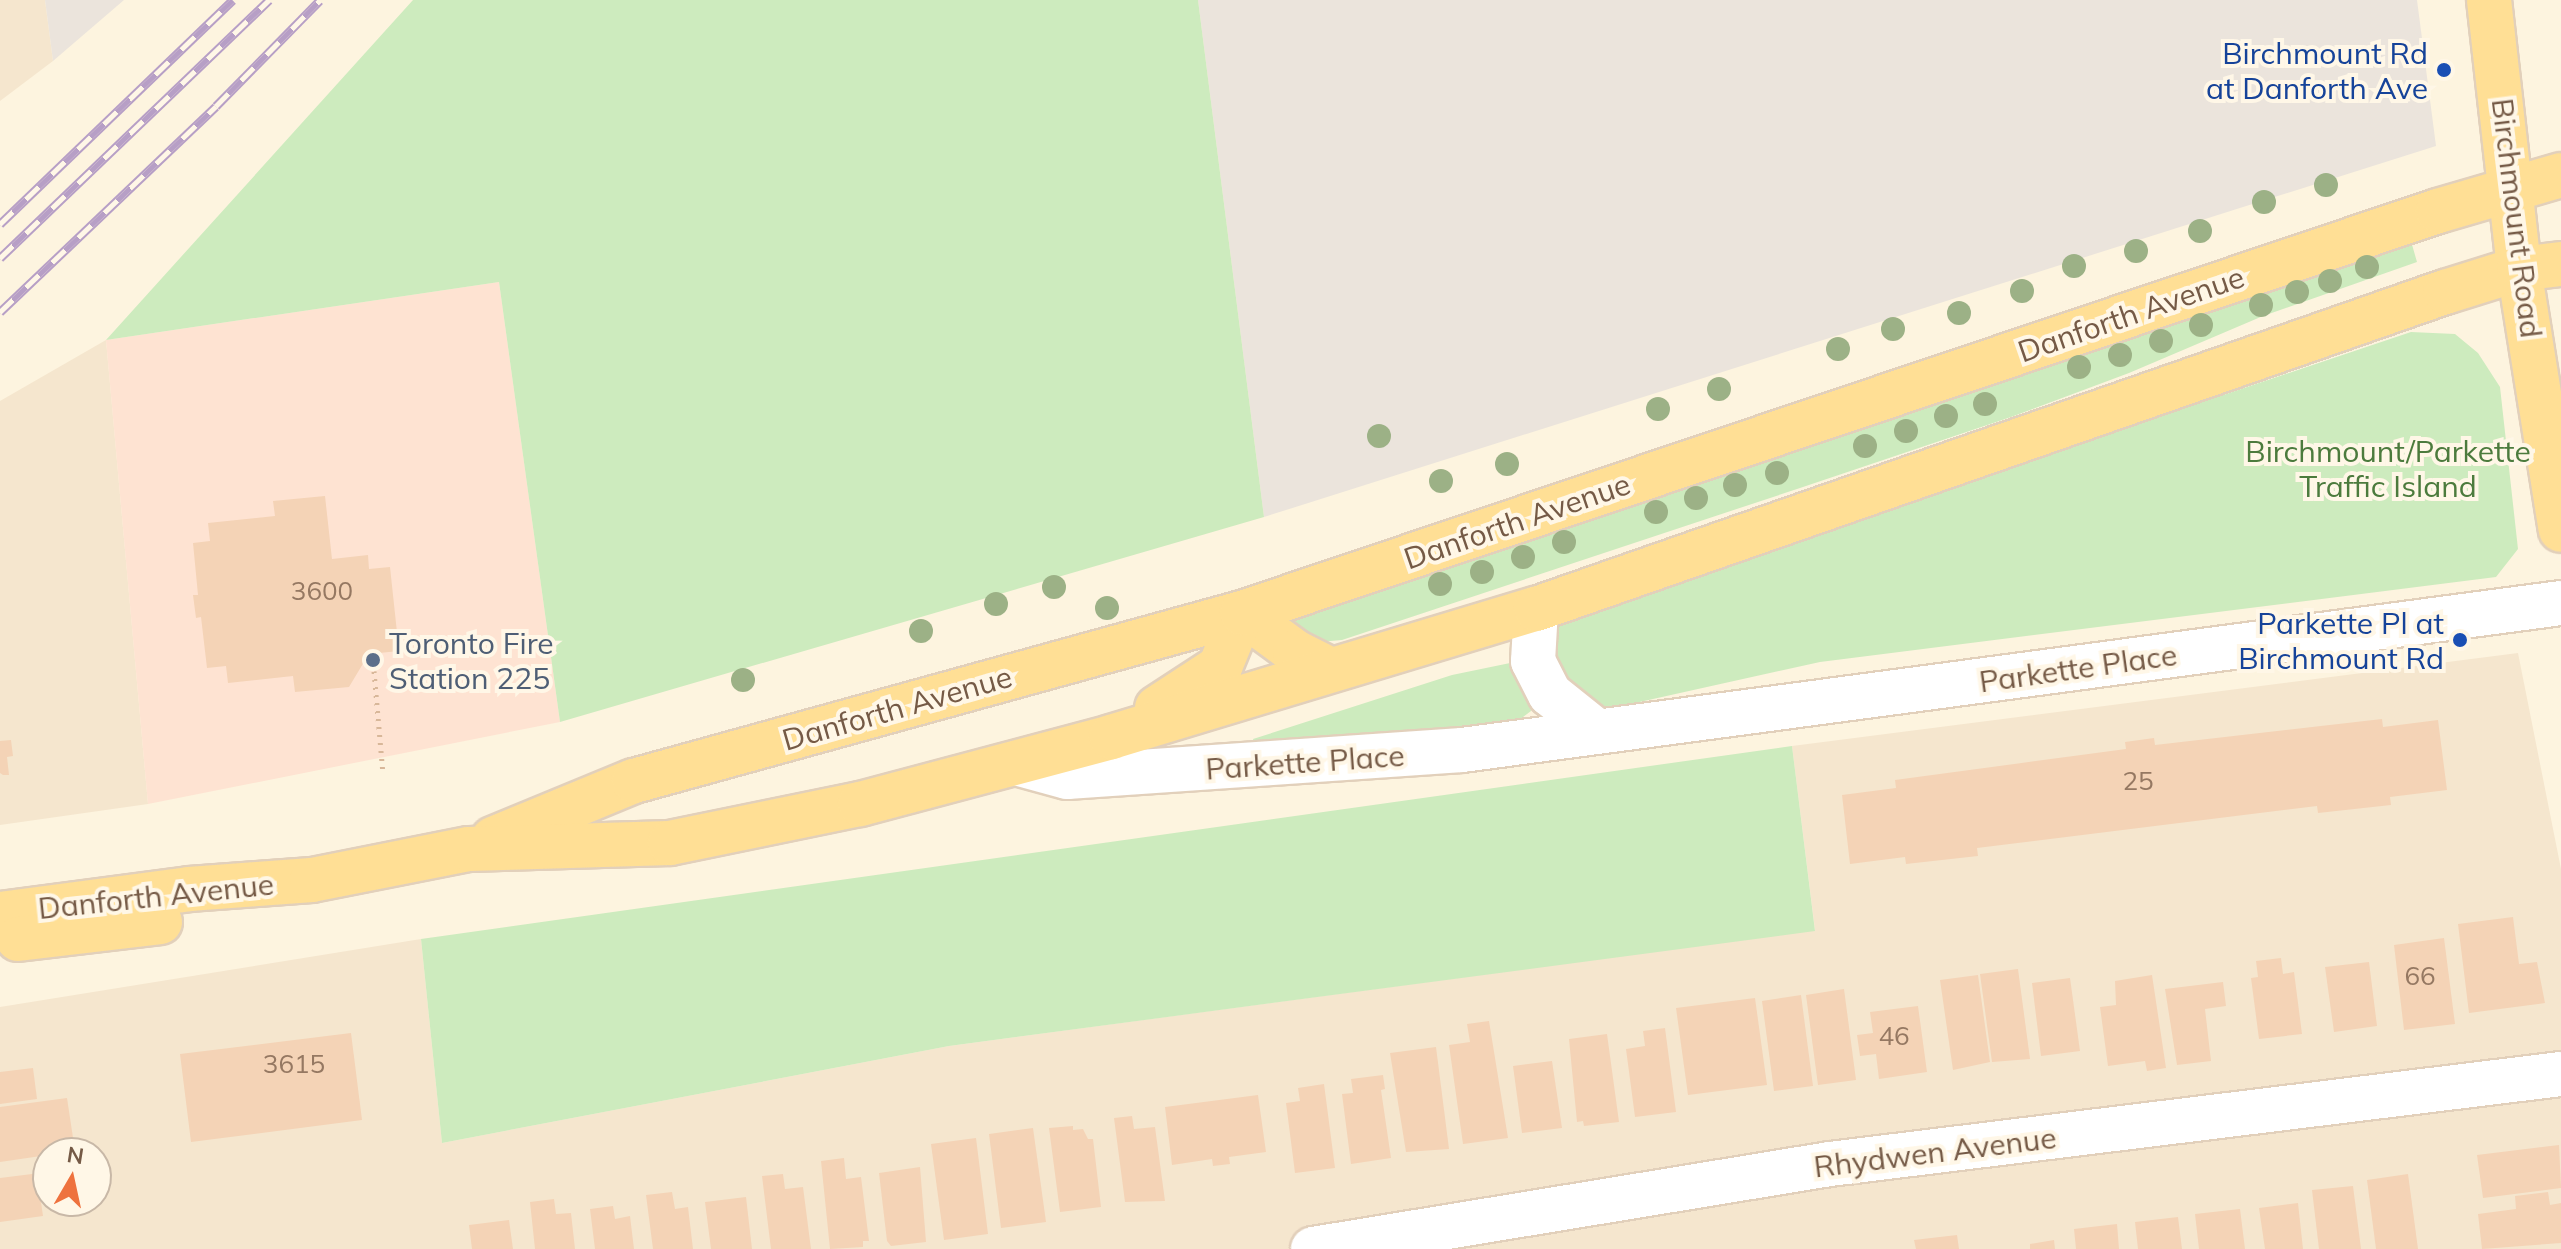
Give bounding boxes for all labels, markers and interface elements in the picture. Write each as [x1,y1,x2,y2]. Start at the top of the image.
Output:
place label: Birchmount Rd at Danforth Ave [2206,35,2428,106]
marker: Birchmount Rd at Danforth Ave [2435,61,2453,79]
street label: Birchmount Road [2484,96,2550,340]
street label: Danforth Avenue [2013,258,2249,370]
park label: Birchmount/Parkette Traffic Island [2245,433,2531,504]
street label: Danforth Avenue [1399,465,1635,577]
house number: 3600 [291,575,353,607]
place label: Parkette Pl at Birchmount Rd [2238,605,2444,676]
place label: Toronto Fire Station 225 [389,625,554,696]
marker: Parkette Pl at Birchmount Rd [2451,631,2469,649]
street label: Parkette Place [1977,636,2179,700]
marker: Toronto Fire Station 225 [364,651,382,669]
street label: Danforth Avenue [778,658,1016,758]
street label: Parkette Place [1204,737,1406,787]
house number: 25 [2122,765,2154,797]
street label: Danforth Avenue [36,866,276,926]
house number: 66 [2404,960,2436,992]
house number: 46 [1878,1020,1910,1052]
house number: 3615 [263,1048,325,1080]
street label: Rhydwen Avenue [1812,1119,2058,1185]
north arrow [32,1137,112,1217]
text: N [65,1140,86,1170]

